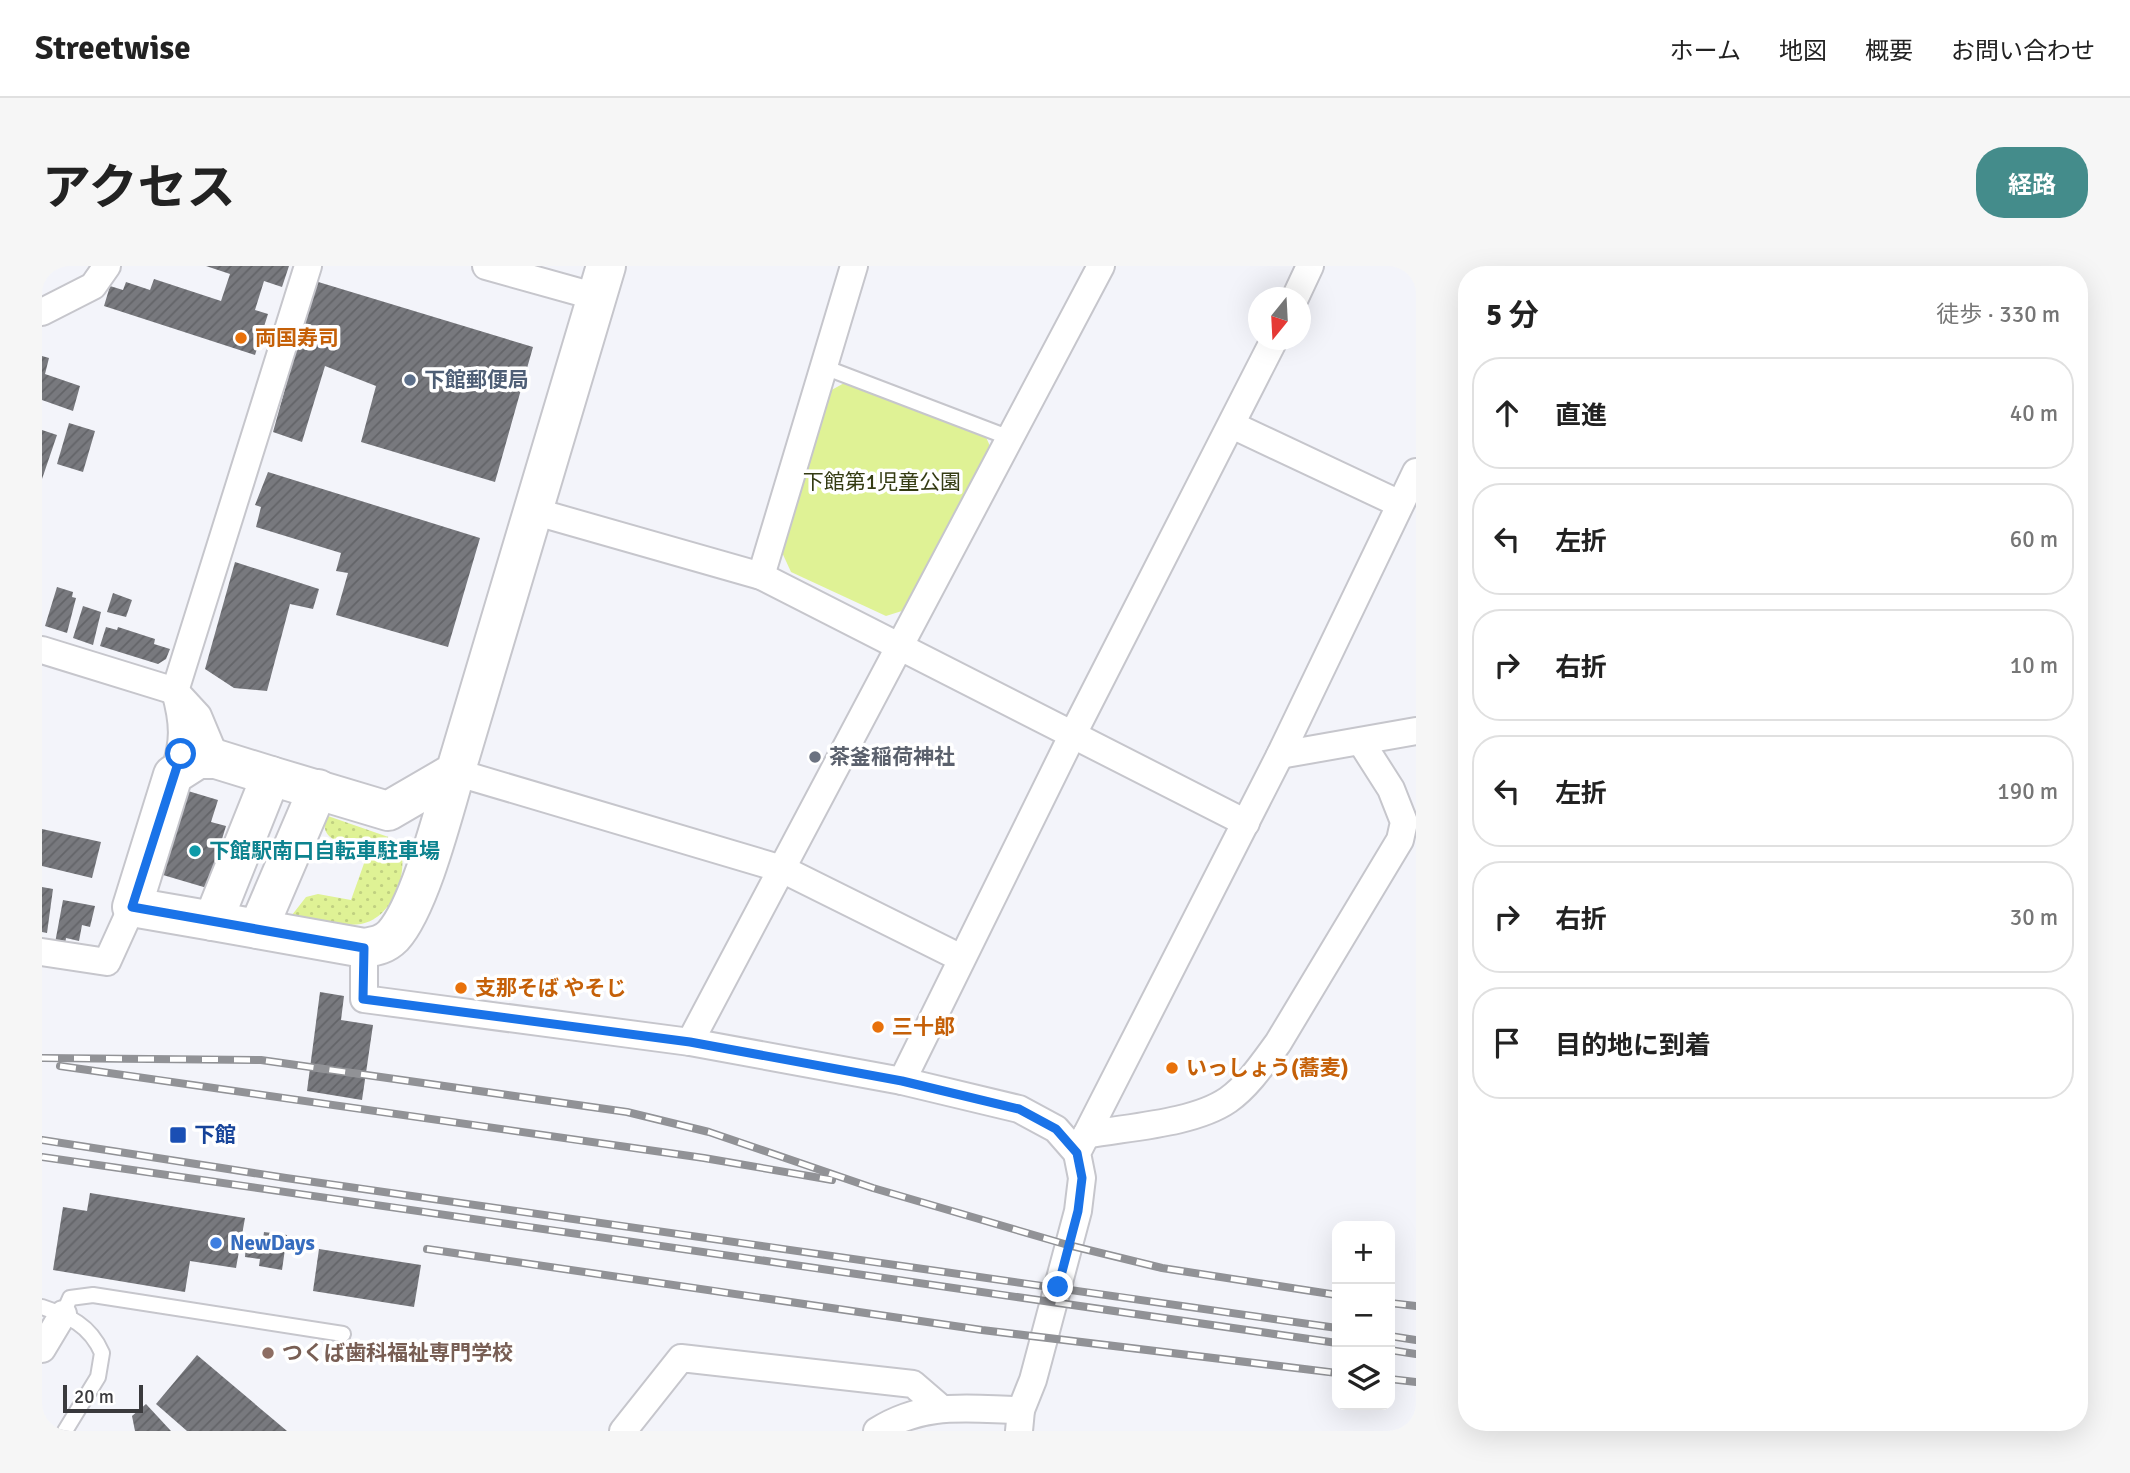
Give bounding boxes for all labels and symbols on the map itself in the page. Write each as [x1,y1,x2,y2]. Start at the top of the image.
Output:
north arrow [1248,287,1311,350]
place label: 両国寿司 [255,325,339,351]
marker: 両国寿司 [233,330,249,346]
place label: 下館郵便局 [424,367,529,393]
marker: 下館郵便局 [402,372,418,388]
park label: 下館第1児童公園 [803,469,961,495]
route start [165,738,196,769]
place label: 茶釜稲荷神社 [829,744,955,770]
marker: 茶釜稲荷神社 [807,749,823,765]
place label: 下館駅南口自転車駐車場 [209,838,440,864]
marker: 下館駅南口自転車駐車場 [187,843,203,859]
place label: 支那そば やそじ [475,975,627,1001]
marker: 支那そば やそじ [453,980,469,996]
place label: 三十郎 [892,1014,955,1040]
marker: 三十郎 [870,1019,886,1035]
place label: いっしょう(蕎麦) [1186,1055,1349,1081]
marker: いっしょう(蕎麦) [1164,1060,1180,1076]
place label: 下館 [194,1122,236,1148]
marker: 下館 [168,1125,188,1145]
place label: NewDays [230,1230,315,1256]
marker: NewDays [208,1235,224,1251]
route end [1042,1271,1073,1302]
place label: つくば歯科福祉専門学校 [282,1340,513,1366]
marker: つくば歯科福祉専門学校 [260,1345,276,1361]
scale bar [63,1382,144,1414]

